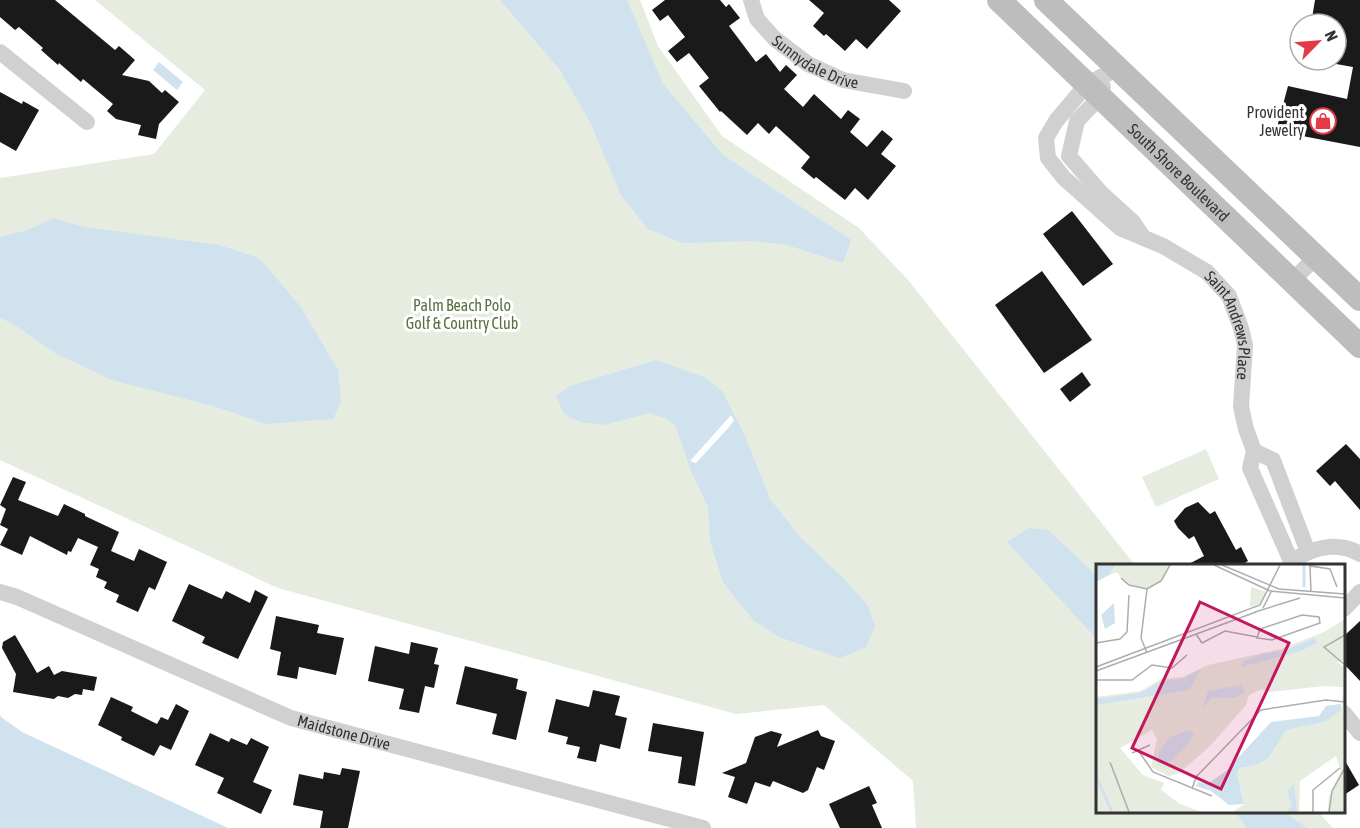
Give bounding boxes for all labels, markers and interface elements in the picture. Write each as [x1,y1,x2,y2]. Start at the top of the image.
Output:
north arrow [1288,12,1348,72]
text: N [1321,28,1342,44]
street label: Sunnydale Drive [769,31,860,92]
place label: Provident Jewelry [1247,103,1304,140]
shop icon: Provident Jewelry [1308,106,1338,136]
street label: South Shore Boulevard [1124,120,1233,225]
street label: Saint Andrews Place [1201,267,1254,380]
park label: Palm Beach Polo Golf & Country Club [406,296,518,333]
inset map [1096,564,1345,813]
street label: Maidstone Drive [295,711,392,753]

